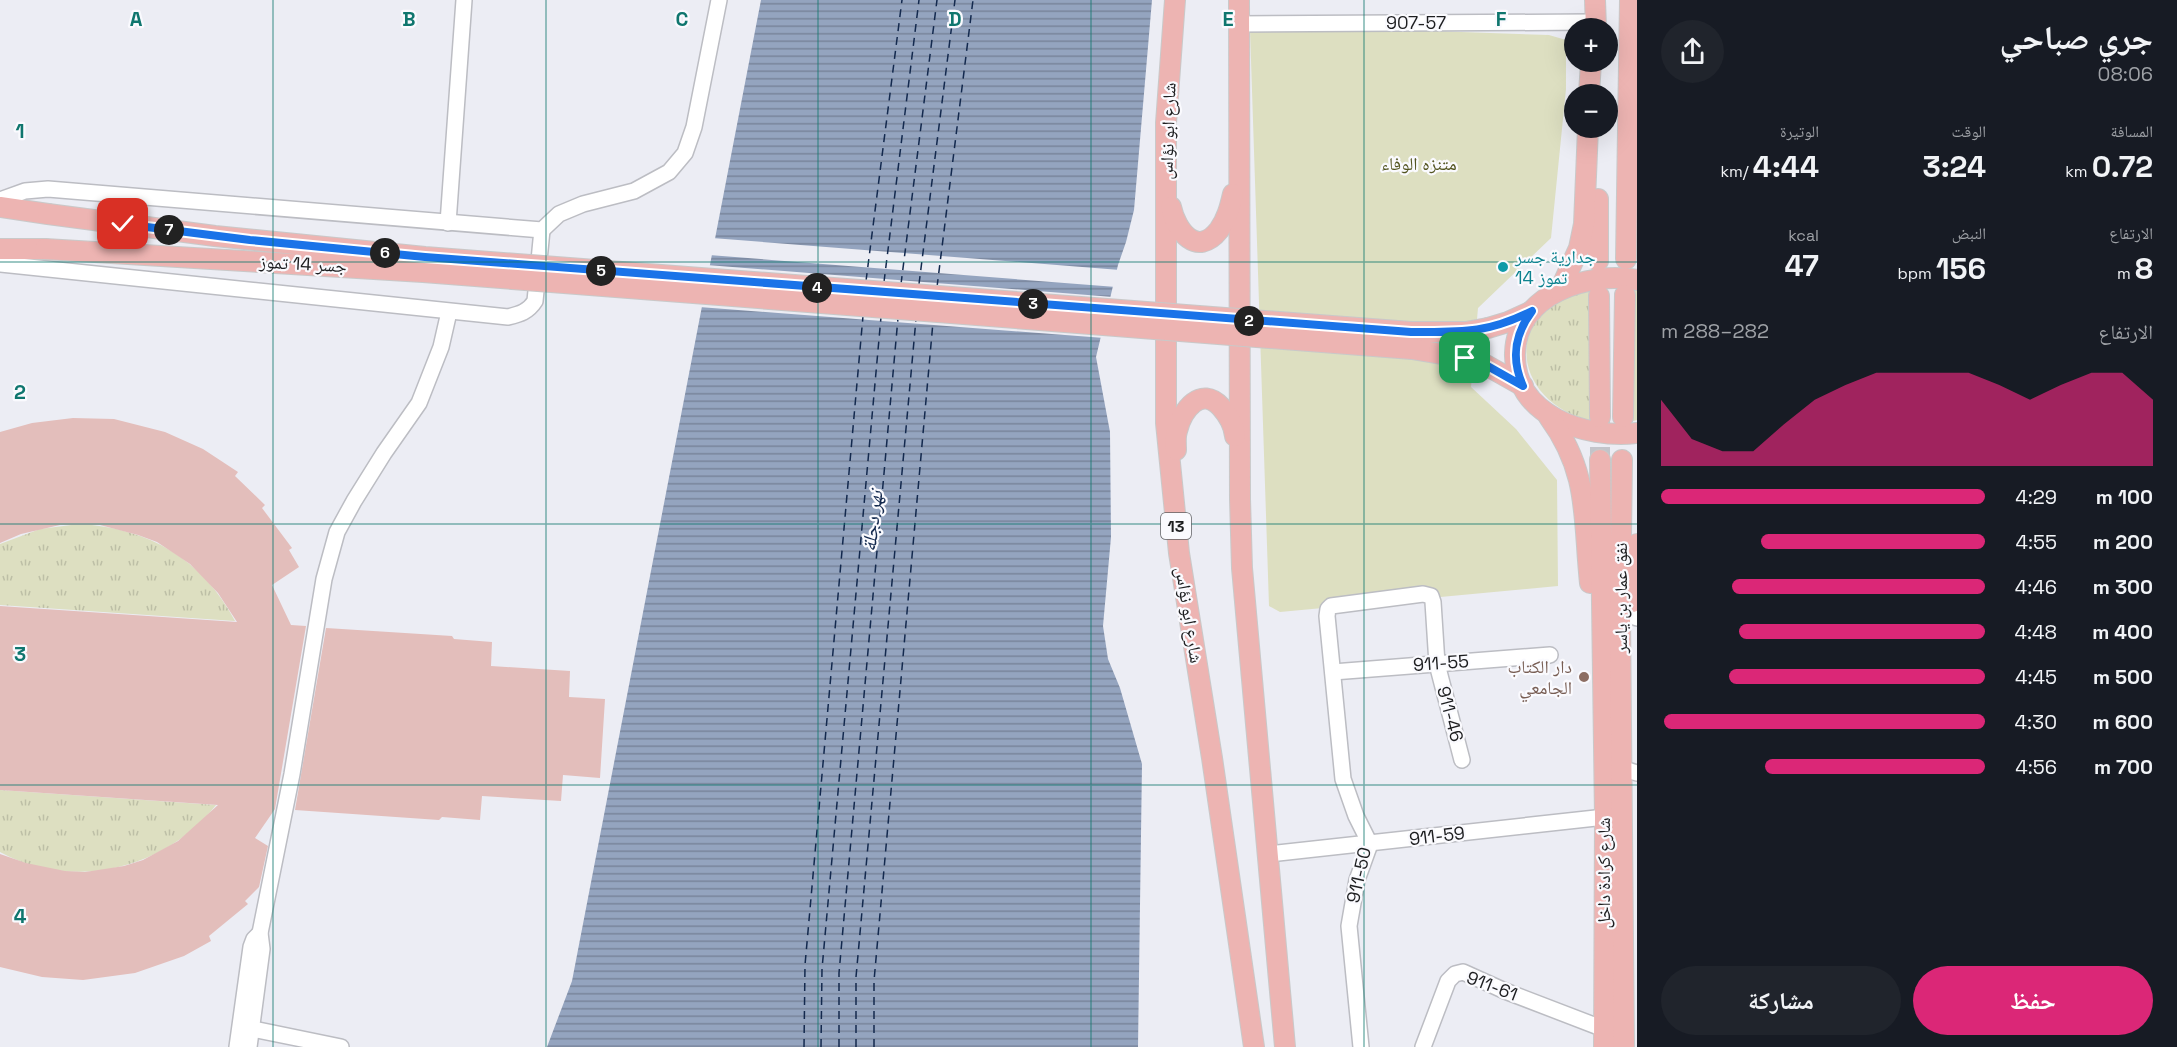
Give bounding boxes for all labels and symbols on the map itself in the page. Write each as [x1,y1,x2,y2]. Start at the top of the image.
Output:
text: A [130,6,143,32]
text: B [402,6,416,32]
text: C [676,6,689,32]
text: D [948,6,962,32]
text: E [1222,6,1234,32]
text: F [1496,6,1507,32]
street label: 907-57 [1386,11,1446,34]
street label: شارع ابو نؤاس [1154,82,1181,180]
text: 1 [15,118,25,144]
park label: متنزه الوفاء [1381,152,1457,175]
pin [97,198,148,249]
pin: 7 [154,215,184,245]
pin: 6 [370,238,400,268]
place label: جدارية جسر 14 تموز [1514,245,1596,289]
street label: جسر 14 تموز [258,250,347,277]
pin: 5 [586,256,616,286]
marker: جدارية جسر 14 تموز [1496,260,1510,274]
pin: 4 [802,273,832,303]
pin: 3 [1018,289,1048,319]
pin: 2 [1234,306,1264,336]
pin [1439,332,1490,383]
text: 2 [14,379,26,405]
water label: نهر دجلة [855,486,889,553]
road number: 13 [1161,513,1191,539]
street label: نفق عمار بن ياسر [1609,543,1632,654]
street label: شارع ابو نؤاس [1171,565,1208,665]
text: 3 [14,641,26,667]
street label: 911-55 [1412,649,1470,676]
place label: دار الكتاب الجامعي [1507,655,1572,703]
marker: دار الكتاب الجامعي [1577,670,1591,684]
street label: 911-46 [1432,684,1469,744]
street label: شارع كرادة داخل [1592,817,1615,929]
street label: 911-59 [1408,821,1466,850]
street label: 911-50 [1341,845,1376,905]
text: 4 [14,903,27,929]
street label: 911-61 [1463,965,1521,1006]

